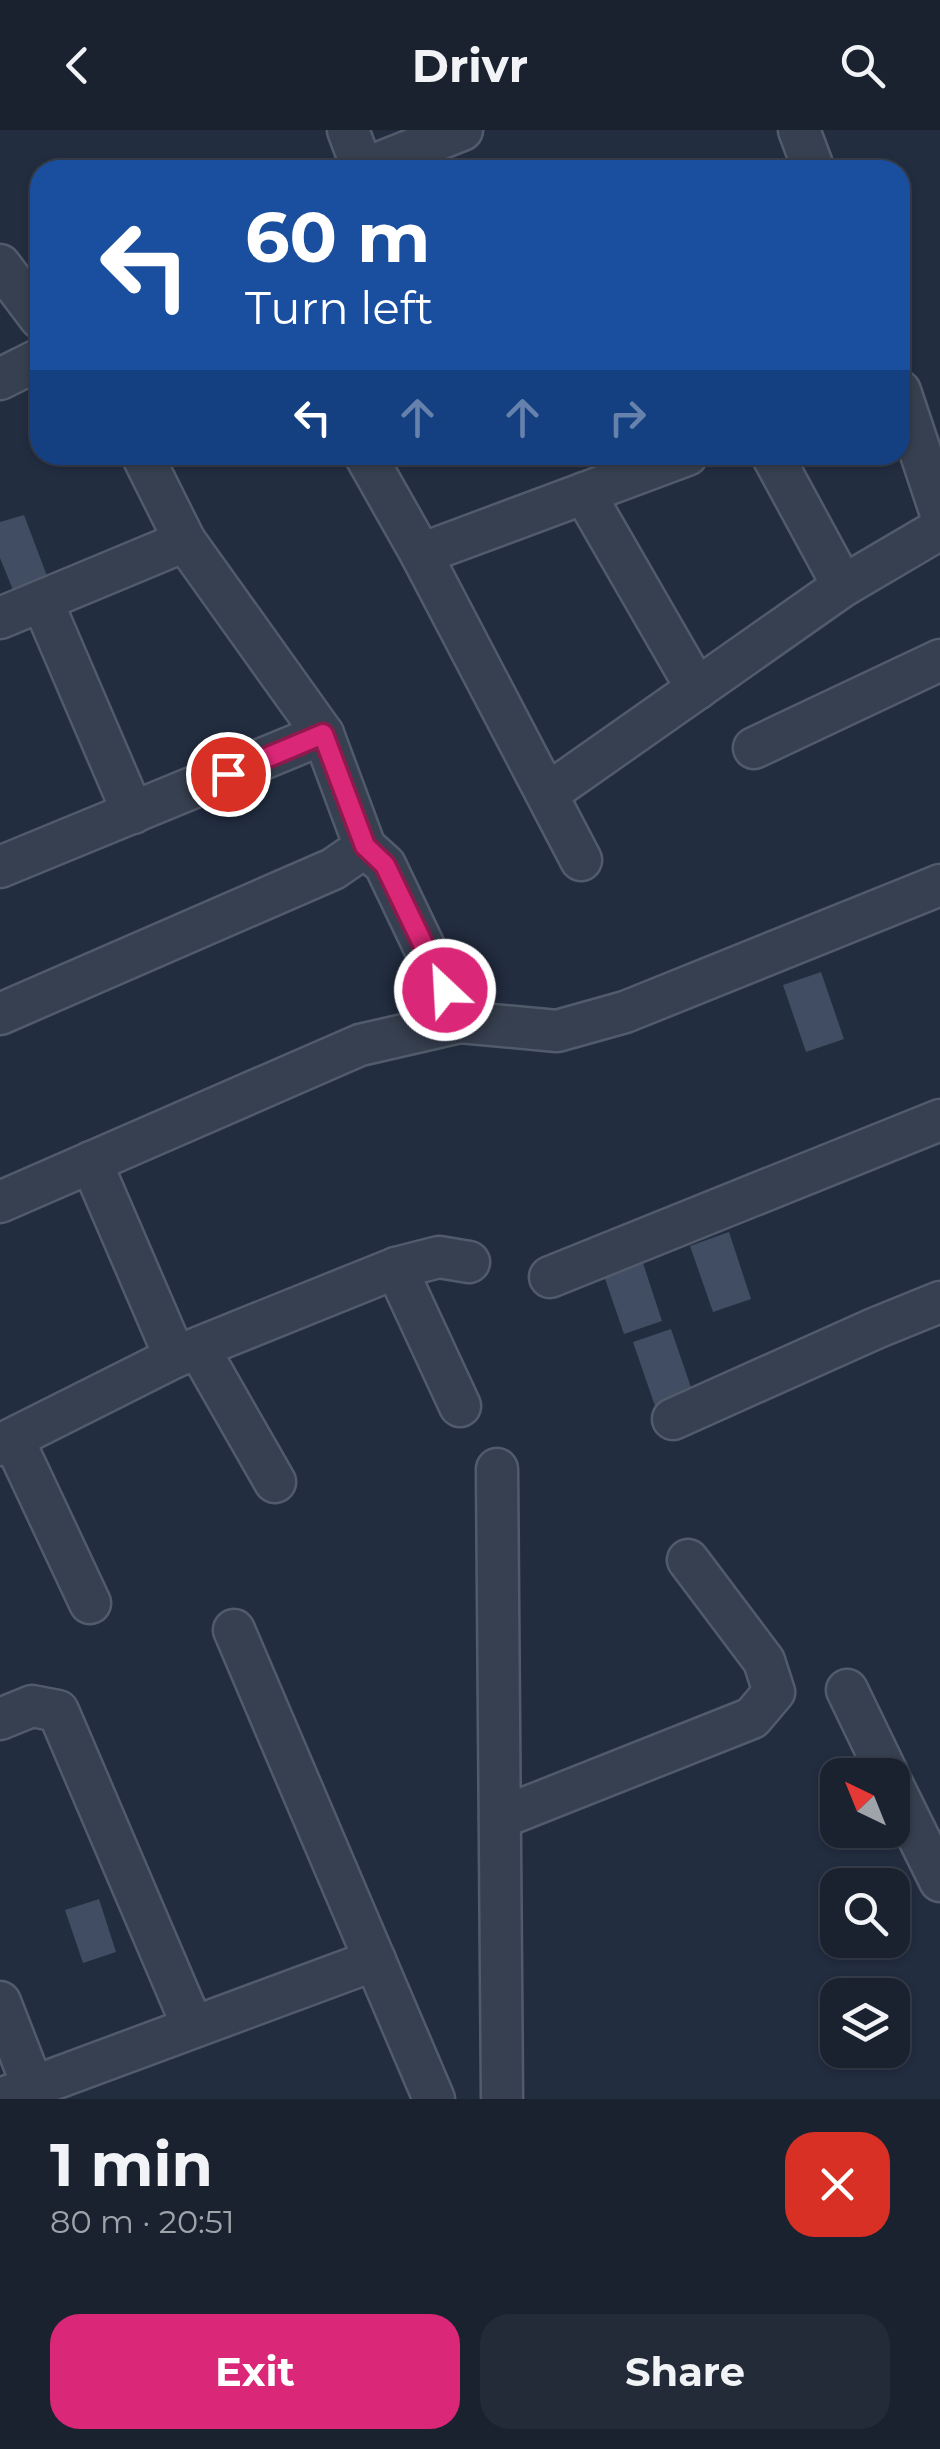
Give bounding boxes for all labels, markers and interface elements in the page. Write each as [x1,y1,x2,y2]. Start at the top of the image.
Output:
icon: back [50,38,105,93]
text: Drivr [412,38,528,93]
icon: search [835,38,890,93]
text: 60 m [245,194,430,280]
icon: left [80,200,210,330]
text: Turn left [245,280,433,335]
icon: left [285,390,340,445]
icon: ahead [390,390,445,445]
icon: ahead [495,390,550,445]
icon: right [600,390,655,445]
pin [186,732,271,817]
icon: arrive [201,747,256,802]
position arrow [393,938,497,1042]
north arrow [820,1758,910,1848]
map controls [820,1758,910,2068]
button: search [820,1868,910,1958]
button: layers [820,1978,910,2068]
text: 1 min [50,2128,213,2201]
button: close [785,2132,890,2237]
text: 80 m · 20:51 [50,2202,235,2241]
button: Exit [50,2314,460,2429]
button: Share [480,2314,890,2429]

